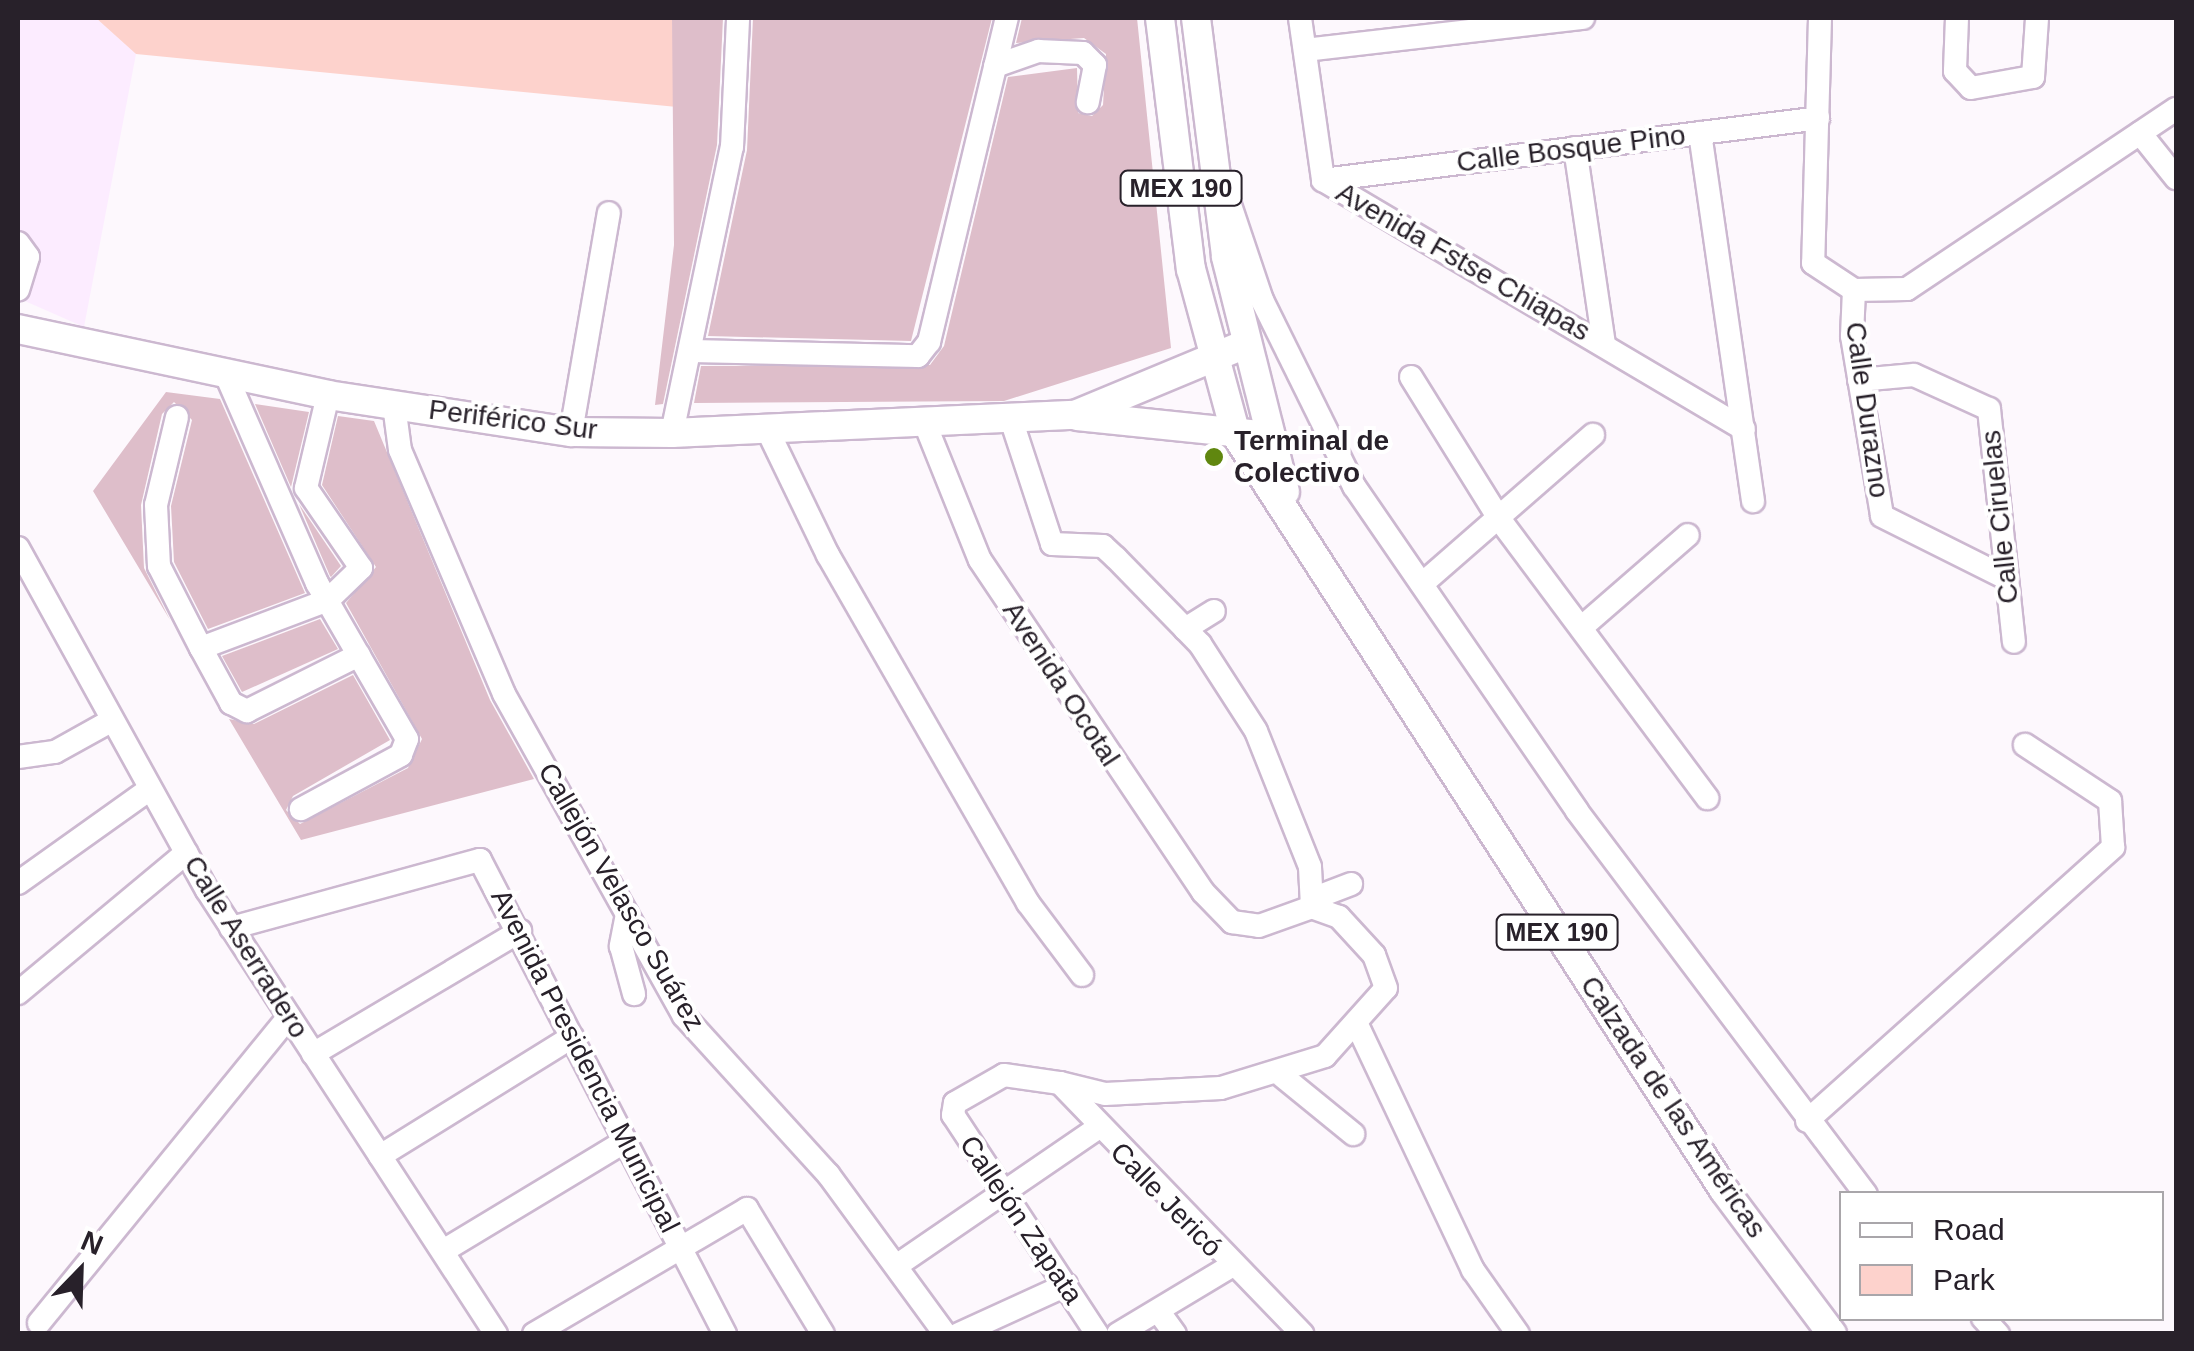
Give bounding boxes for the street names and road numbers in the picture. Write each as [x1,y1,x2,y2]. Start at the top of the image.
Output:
street label: Calle Bosque Pino [1455,118,1687,180]
road number: MEX 190 [1118,168,1244,208]
street label: Avenida Fstse Chiapas [1330,176,1596,348]
street label: Calle Durazno [1838,320,1896,500]
street label: Periférico Sur [427,393,599,447]
street label: Calle Ciruelas [1974,429,2026,605]
street label: Avenida Ocotal [995,595,1127,773]
street label: Callejón Velasco Suárez [531,757,711,1037]
street label: Calle Aserradero [176,849,316,1045]
street label: Avenida Presidencia Municipal [484,884,686,1238]
road number: MEX 190 [1494,912,1620,952]
street label: Calzada de las Américas [1572,969,1774,1245]
street label: Callejón Zapata [952,1129,1090,1311]
street label: Calle Jericó [1103,1136,1229,1264]

